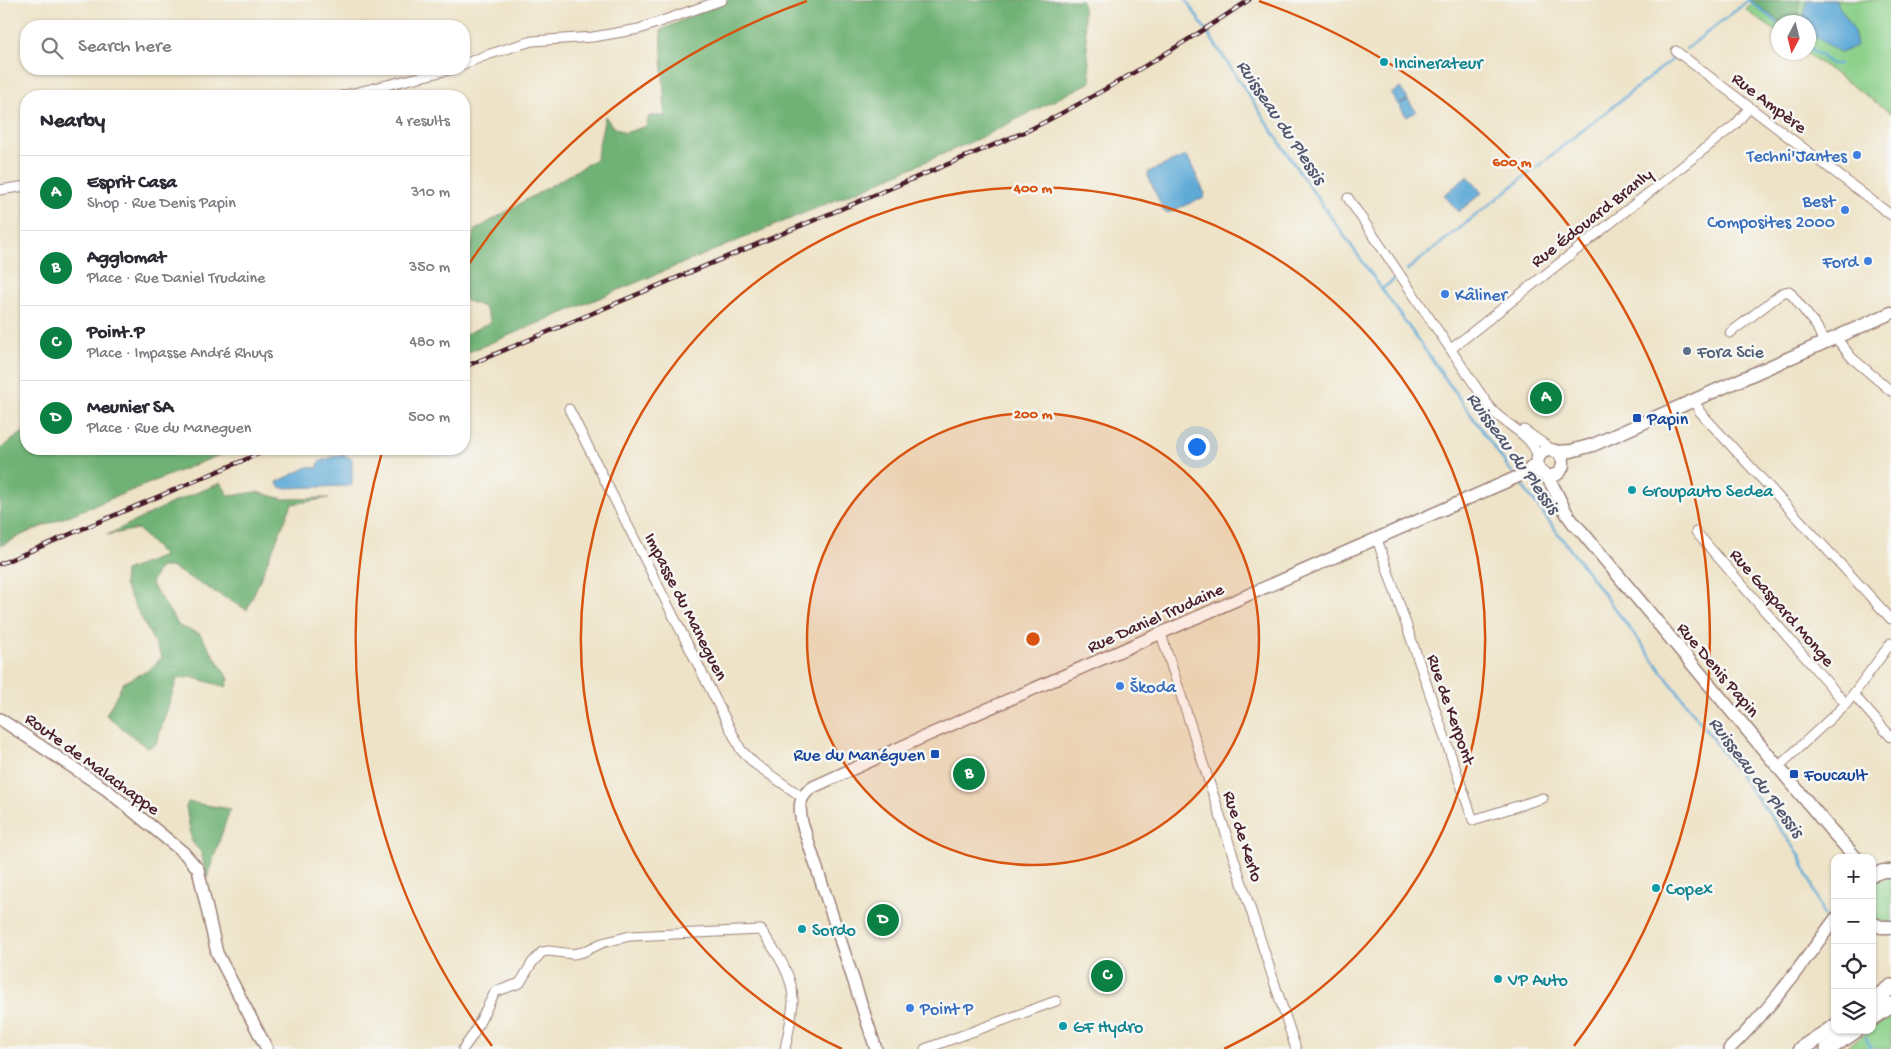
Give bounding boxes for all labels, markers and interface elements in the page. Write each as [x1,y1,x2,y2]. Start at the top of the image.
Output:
north arrow [1771,15,1816,60]
search box [20,20,470,75]
icon: search [38,34,66,62]
text: Search here [78,36,172,59]
place label: Incinerateur [1394,54,1484,75]
water label: Ruisseau du Plessis [1230,56,1331,191]
marker: Incinerateur [1378,56,1390,68]
street label: Rue Ampère [1727,69,1811,139]
text: Nearby [40,110,105,135]
text: 4 results [395,113,450,132]
place label: Techni'Jantes [1746,147,1848,168]
marker: Techni'Jantes [1851,149,1863,161]
text: 600 m [1493,154,1532,172]
street label: Rue Édouard Branly [1527,165,1658,273]
text: Esprit Casa [87,172,177,195]
text: 400 m [1013,180,1053,198]
text: A [51,184,61,203]
text: 310 m [411,184,450,203]
place label: Best Composites 2000 [1707,192,1837,234]
text: Shop · Rue Denis Papin [87,195,236,214]
marker: Best Composites 2000 [1839,204,1851,216]
text: Agglomat [87,247,166,270]
place label: Ford [1822,253,1859,274]
marker: Ford [1862,255,1874,267]
text: B [52,259,60,278]
text: 350 m [409,259,450,278]
text: Place · Rue Daniel Trudaine [87,270,265,289]
place label: Kâliner [1455,286,1509,307]
marker: Kâliner [1439,288,1451,300]
text: Point.P [87,322,145,345]
text: C [52,334,60,353]
text: 480 m [409,334,450,353]
place label: Fora Scie [1696,343,1765,364]
text: Place · Impasse André Rhuys [87,345,273,364]
marker: Fora Scie [1681,345,1693,357]
pin: A [1530,379,1562,417]
water label: Ruisseau du Plessis [1460,389,1565,521]
text: Meunier SA [87,397,173,420]
text: 200 m [1014,406,1053,424]
text: D [51,409,61,428]
text: 500 m [408,409,450,428]
place label: Papin [1646,410,1689,431]
marker: Papin [1631,412,1643,424]
text: Place · Rue du Maneguen [87,420,251,439]
your location [1184,434,1210,460]
place label: Groupauto Sedea [1642,482,1774,503]
marker: Groupauto Sedea [1626,484,1638,496]
street label: Impasse du Maneguen [638,530,731,685]
street label: Rue Gaspard Monge [1724,545,1838,672]
street label: Rue Daniel Trudaine [1085,579,1228,659]
street label: Rue Denis Papin [1671,619,1763,723]
centre of rings [1024,630,1042,648]
street label: Rue de Kerpont [1421,652,1479,769]
place label: Škoda [1130,677,1177,699]
marker: Škoda [1114,680,1126,692]
street label: Route de Malachappe [20,709,164,821]
water label: Ruisseau du Plessis [1702,713,1809,844]
place label: Rue du Manéguen [793,746,925,767]
marker: Rue du Manéguen [929,748,941,760]
pin: B [953,755,985,793]
place label: Foucault [1803,766,1869,787]
marker: Foucault [1788,768,1800,780]
street label: Rue de Kerlo [1217,789,1266,885]
map controls [1831,854,1876,1034]
button: + [1831,854,1876,899]
place label: Copex [1666,880,1713,901]
marker: Copex [1650,882,1662,894]
button: − [1831,899,1876,944]
pin: D [867,901,899,939]
place label: Sordo [812,921,856,942]
marker: Sordo [796,923,808,935]
button: locate [1831,944,1876,989]
pin: C [1091,957,1123,995]
place label: VP Auto [1507,971,1568,992]
marker: VP Auto [1492,973,1504,985]
button: layers [1831,989,1876,1034]
place label: Point P [919,1000,974,1021]
marker: Point P [904,1002,916,1014]
place label: GF Hydro [1073,1018,1143,1039]
marker: GF Hydro [1057,1020,1069,1032]

